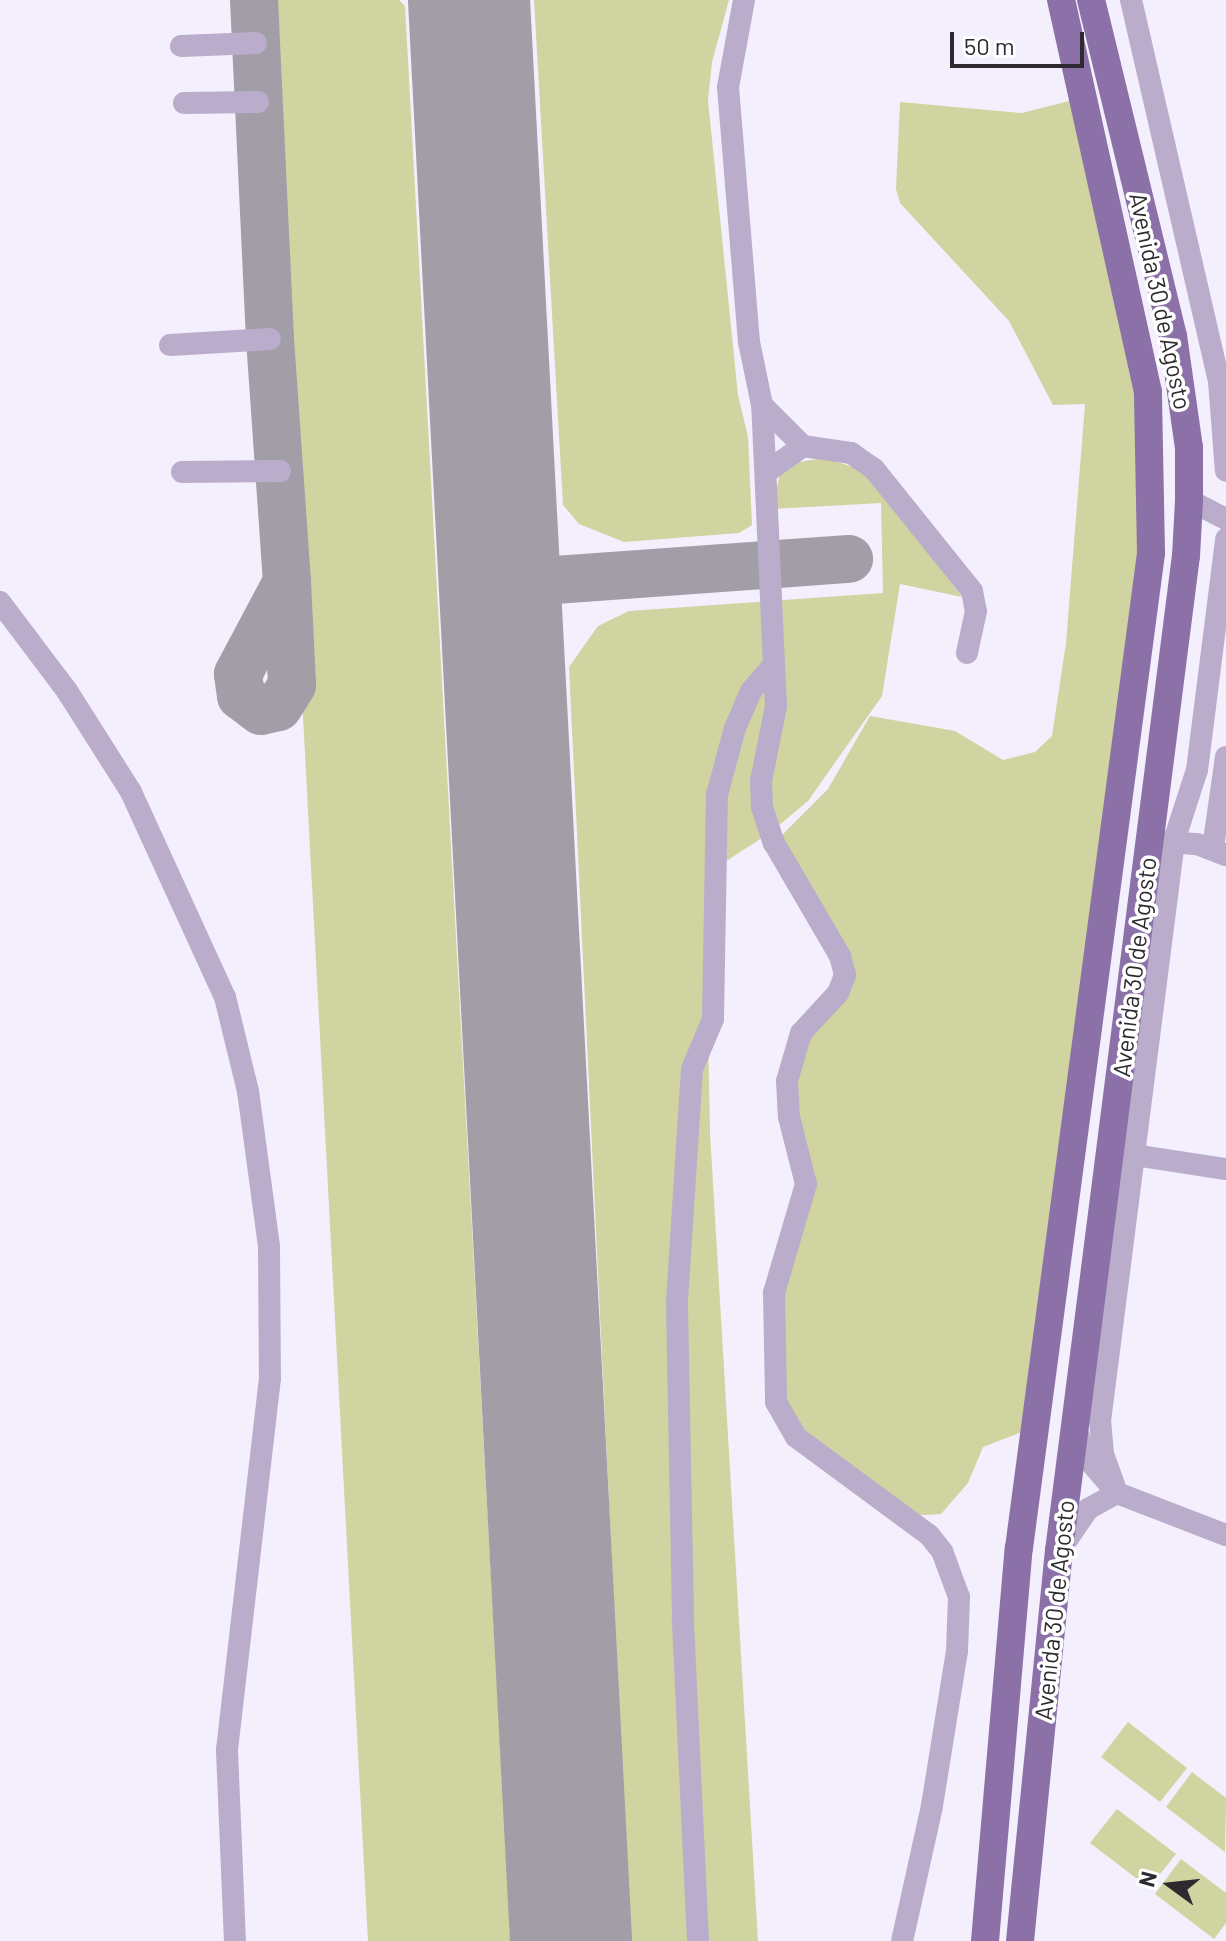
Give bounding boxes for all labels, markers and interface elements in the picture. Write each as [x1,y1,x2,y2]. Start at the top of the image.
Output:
scale bar [954,16,1088,66]
text: 50 m [964,31,1015,60]
street label: Avenida 30 de Agosto [1124,190,1198,412]
street label: Avenida 30 de Agosto [1106,855,1162,1079]
street label: Avenida 30 de Agosto [1028,1498,1080,1722]
north arrow [1130,1845,1210,1925]
text: N [1132,1868,1161,1889]

